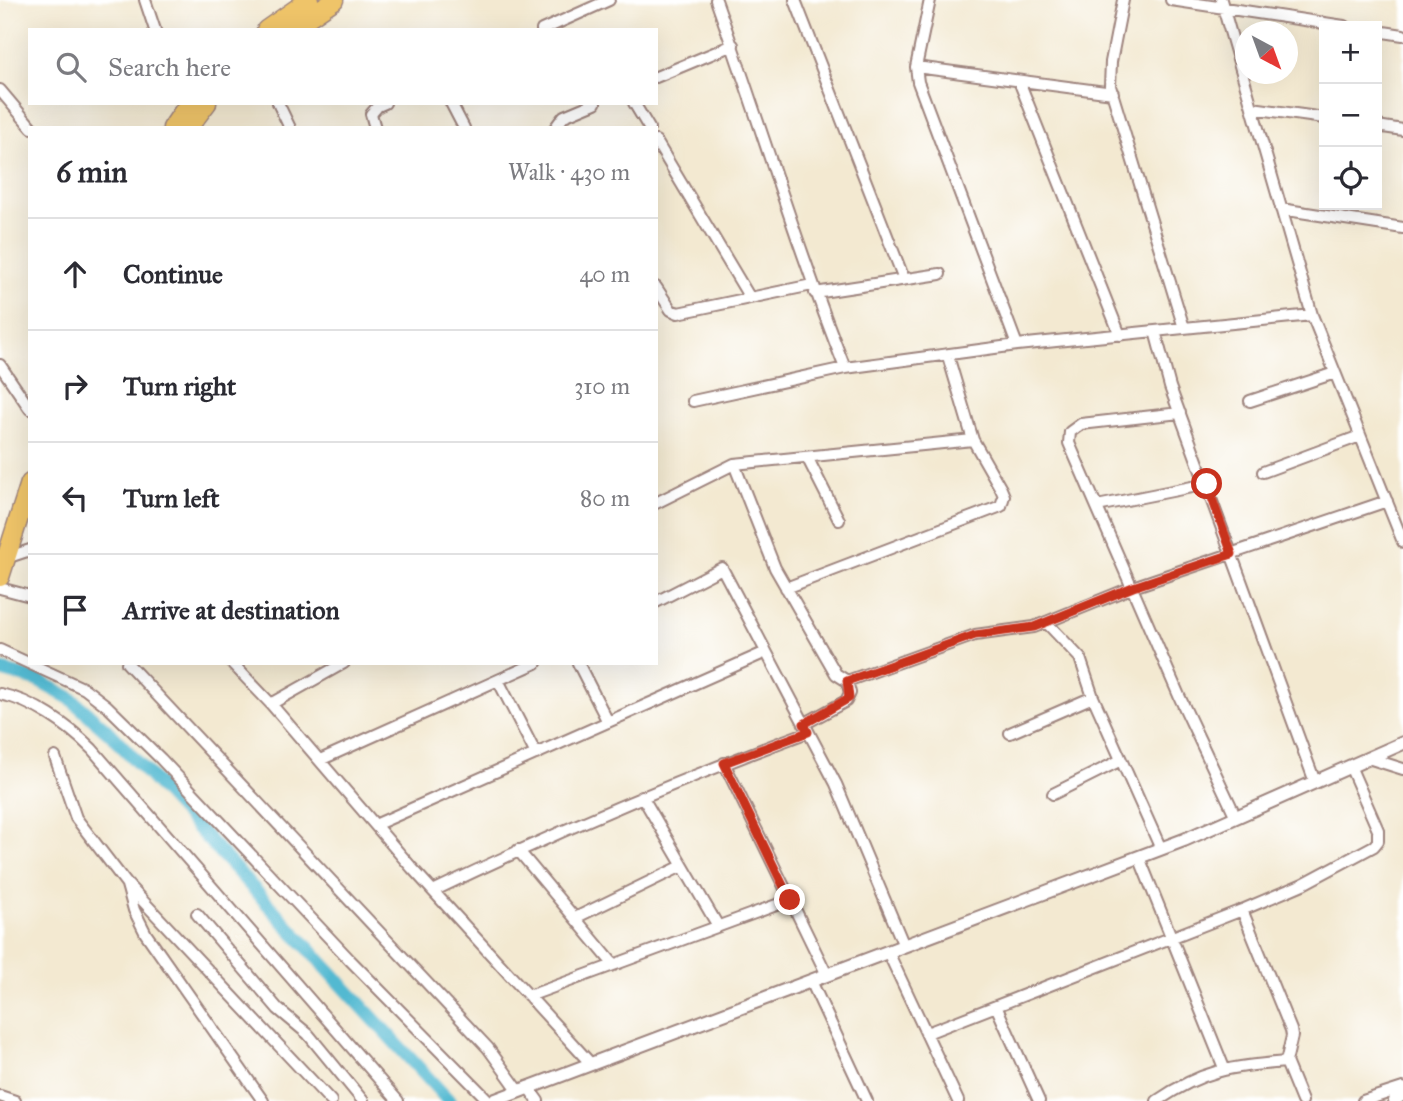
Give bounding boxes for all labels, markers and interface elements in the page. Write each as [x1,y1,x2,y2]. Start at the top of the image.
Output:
north arrow [1235,21,1298,84]
map controls [1319,21,1382,210]
button: + [1319,21,1382,84]
search box [28,28,658,105]
icon: search [52,48,90,86]
text: Search here [108,51,231,83]
button: − [1319,84,1382,147]
button: locate [1319,147,1382,210]
text: 6 min [56,154,128,190]
text: Walk · 430 m [508,158,630,186]
icon: ahead [56,255,94,293]
text: Continue [123,258,223,290]
text: 40 m [580,260,630,288]
icon: right [56,367,94,405]
text: Turn right [123,370,236,402]
text: 310 m [574,372,630,400]
route start [1191,468,1222,499]
icon: left [56,479,94,517]
text: Turn left [123,482,219,514]
text: 80 m [580,484,630,512]
icon: arrive [56,591,94,629]
text: Arrive at destination [123,594,340,626]
route end [774,884,805,915]

